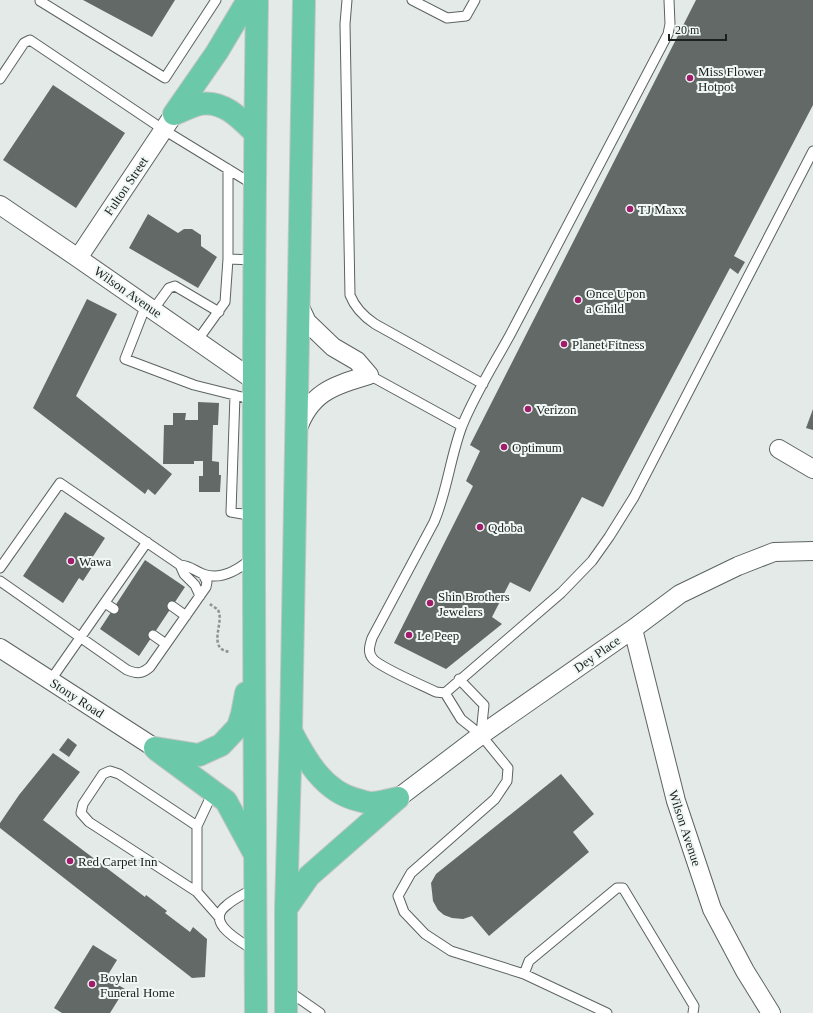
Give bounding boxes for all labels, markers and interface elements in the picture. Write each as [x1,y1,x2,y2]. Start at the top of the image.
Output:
scale bar [669,16,726,42]
text: 20 m [675,23,700,37]
place label: Miss Flower Hotpot [698,64,764,94]
marker: Miss Flower Hotpot [685,73,695,83]
street label: Fulton Street [101,153,151,218]
place label: TJ Maxx [638,202,685,217]
marker: TJ Maxx [625,204,635,214]
street label: Wilson Avenue [91,263,165,321]
place label: Once Upon a Child [586,286,646,316]
marker: Once Upon a Child [573,295,583,305]
place label: Planet Fitness [572,337,645,352]
marker: Planet Fitness [559,339,569,349]
place label: Verizon [536,402,577,417]
marker: Verizon [523,404,533,414]
place label: Optimum [512,440,562,455]
marker: Optimum [499,442,509,452]
place label: Qdoba [488,520,523,535]
marker: Qdoba [475,522,485,532]
place label: Wawa [79,554,111,569]
marker: Wawa [66,556,76,566]
place label: Shin Brothers Jewelers [438,589,510,619]
marker: Shin Brothers Jewelers [425,598,435,608]
place label: Le Peep [417,628,459,643]
marker: Le Peep [404,630,414,640]
street label: Dey Place [571,633,623,675]
street label: Stony Road [47,675,107,721]
street label: Wilson Avenue [666,788,704,868]
place label: Red Carpet Inn [78,854,158,869]
marker: Red Carpet Inn [65,856,75,866]
place label: Boylan Funeral Home [100,970,175,1000]
marker: Boylan Funeral Home [87,979,97,989]

